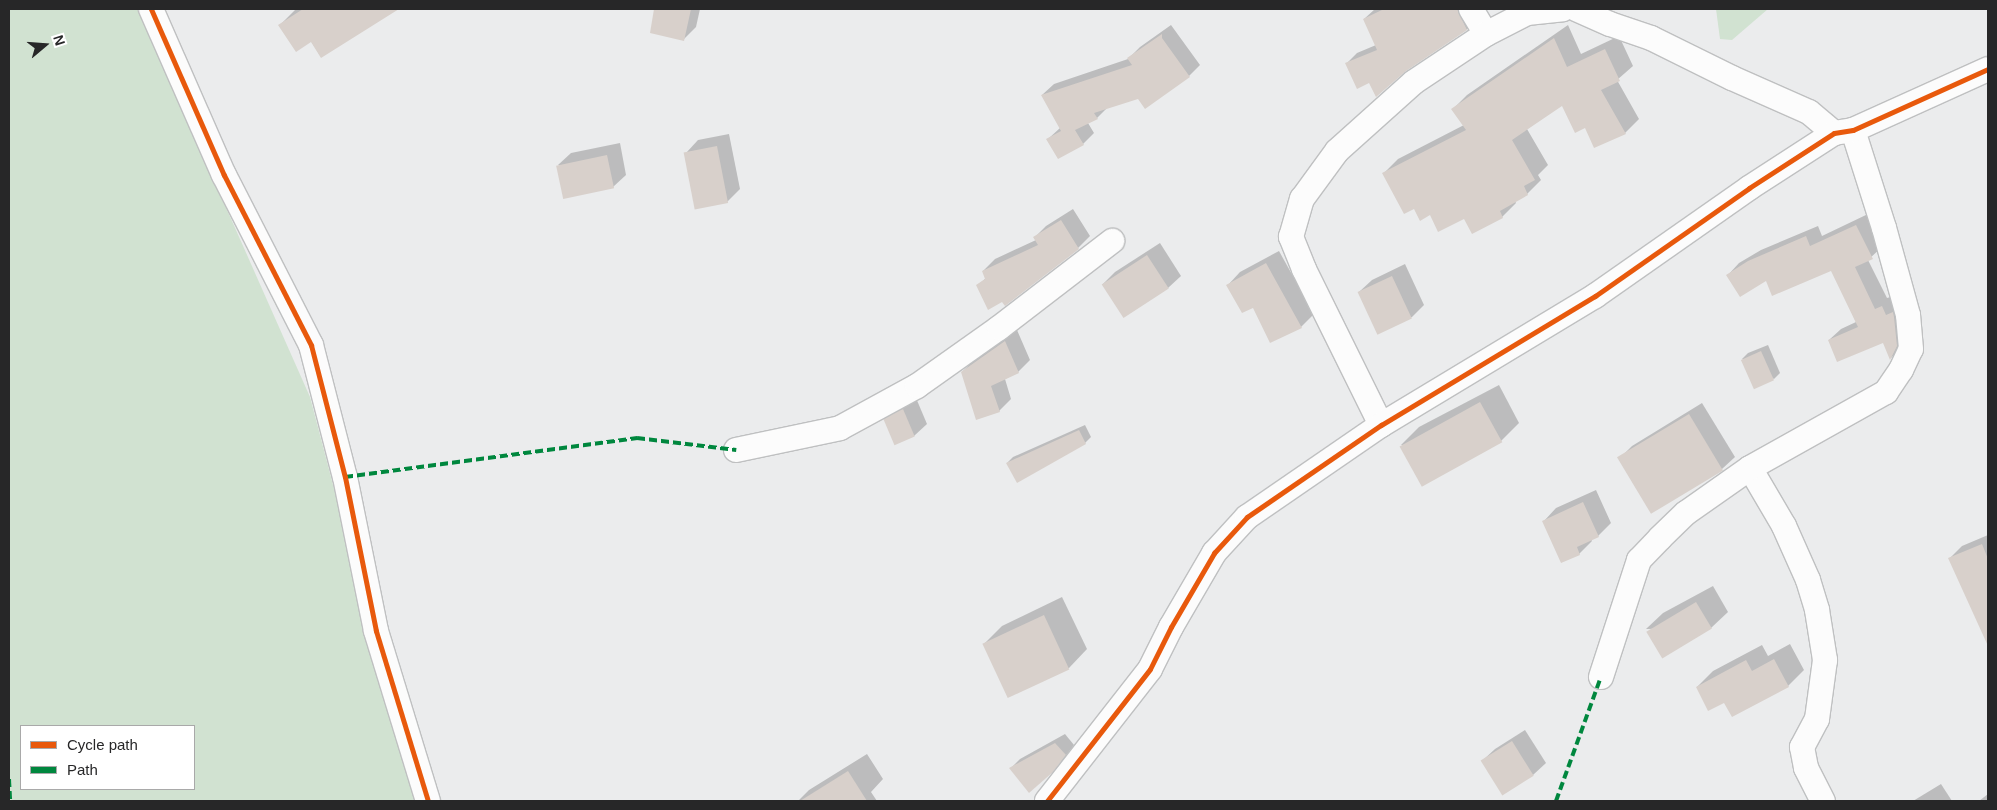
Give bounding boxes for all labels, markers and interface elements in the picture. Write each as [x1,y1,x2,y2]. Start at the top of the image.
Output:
north arrow [20,20,70,70]
text: N [50,33,68,48]
legend [20,725,195,790]
text: Cycle path [67,736,138,753]
text: Path [67,761,98,778]

